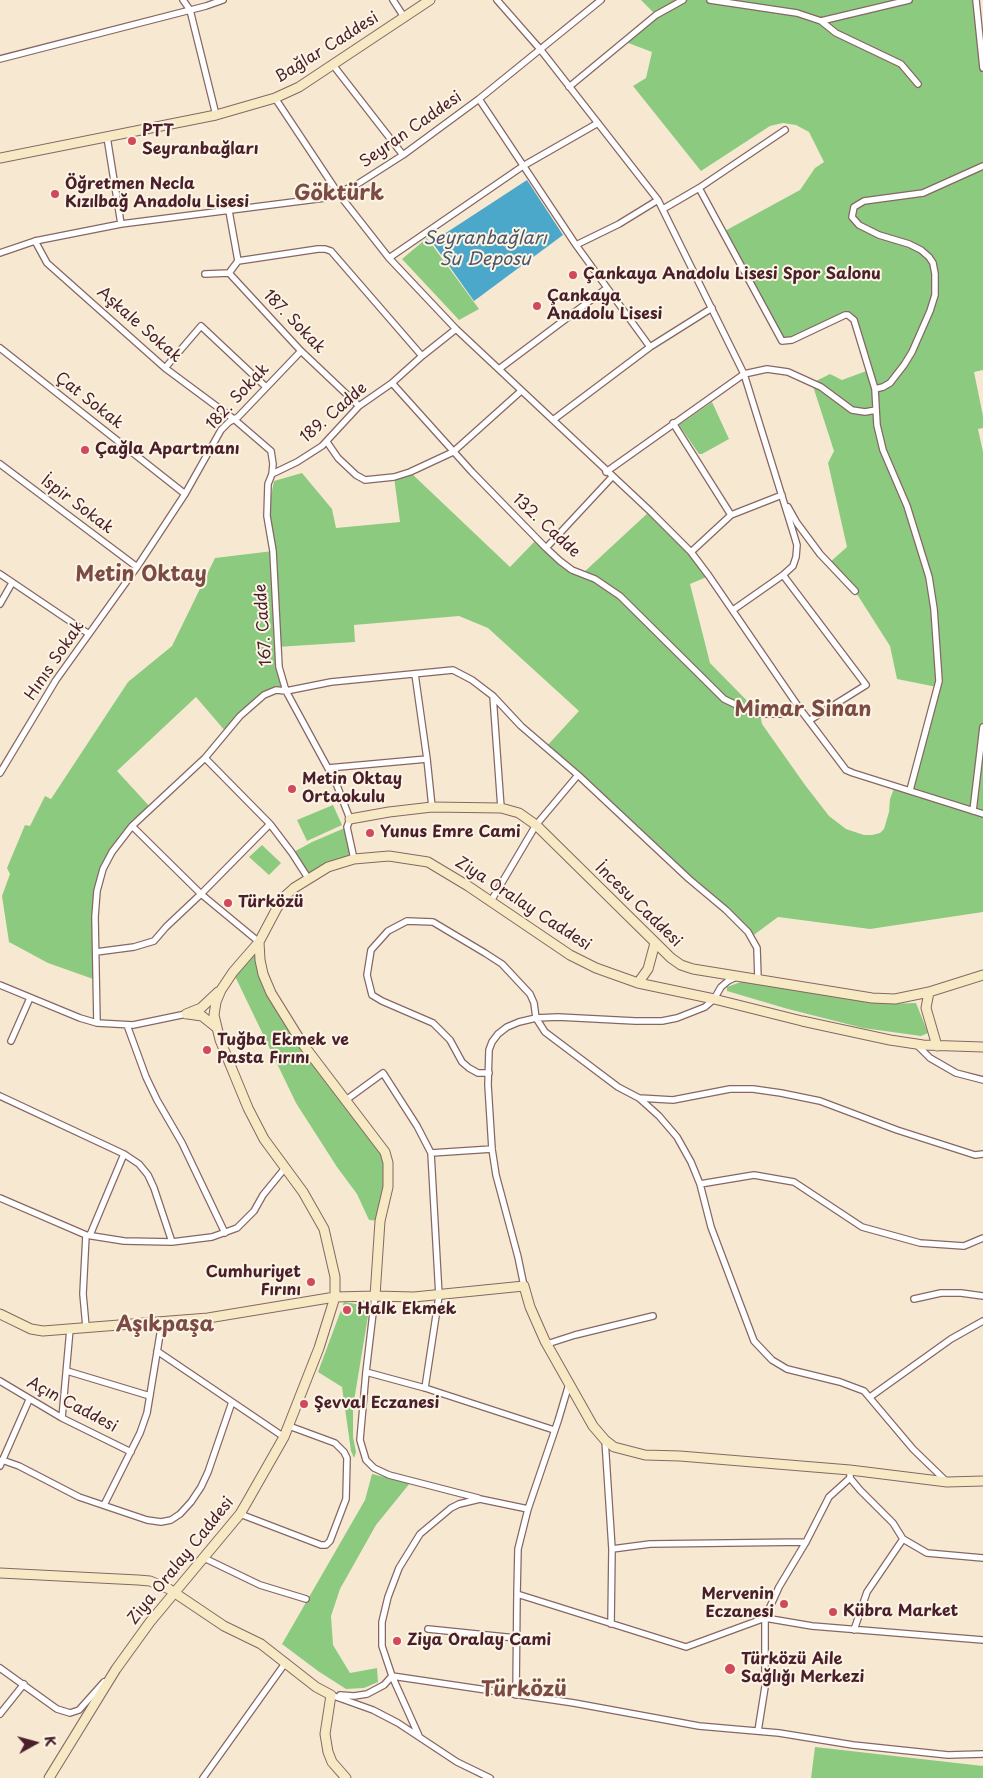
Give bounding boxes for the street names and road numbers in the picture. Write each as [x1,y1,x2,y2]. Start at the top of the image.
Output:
street label: Bağlar Caddesi [272,9,382,87]
street label: Seyran Caddesi [356,88,466,172]
street label: Aşkale Sokak [93,283,185,367]
street label: 187. Sokak [259,286,329,358]
street label: 182. Sokak [203,360,273,434]
street label: Çat Sokak [51,368,127,434]
street label: 189. Cadde [297,379,371,447]
street label: İspir Sokak [37,471,117,539]
street label: 132. Cadde [508,490,584,562]
street label: 167. Cadde [252,583,276,667]
street label: Hınıs Sokak [21,618,89,704]
street label: Ziya Oralay Caddesi [452,853,594,955]
street label: İncesu Caddesi [591,859,685,951]
street label: Açın Caddesi [23,1373,121,1437]
street label: Ziya Oralay Caddesi [124,1494,238,1628]

